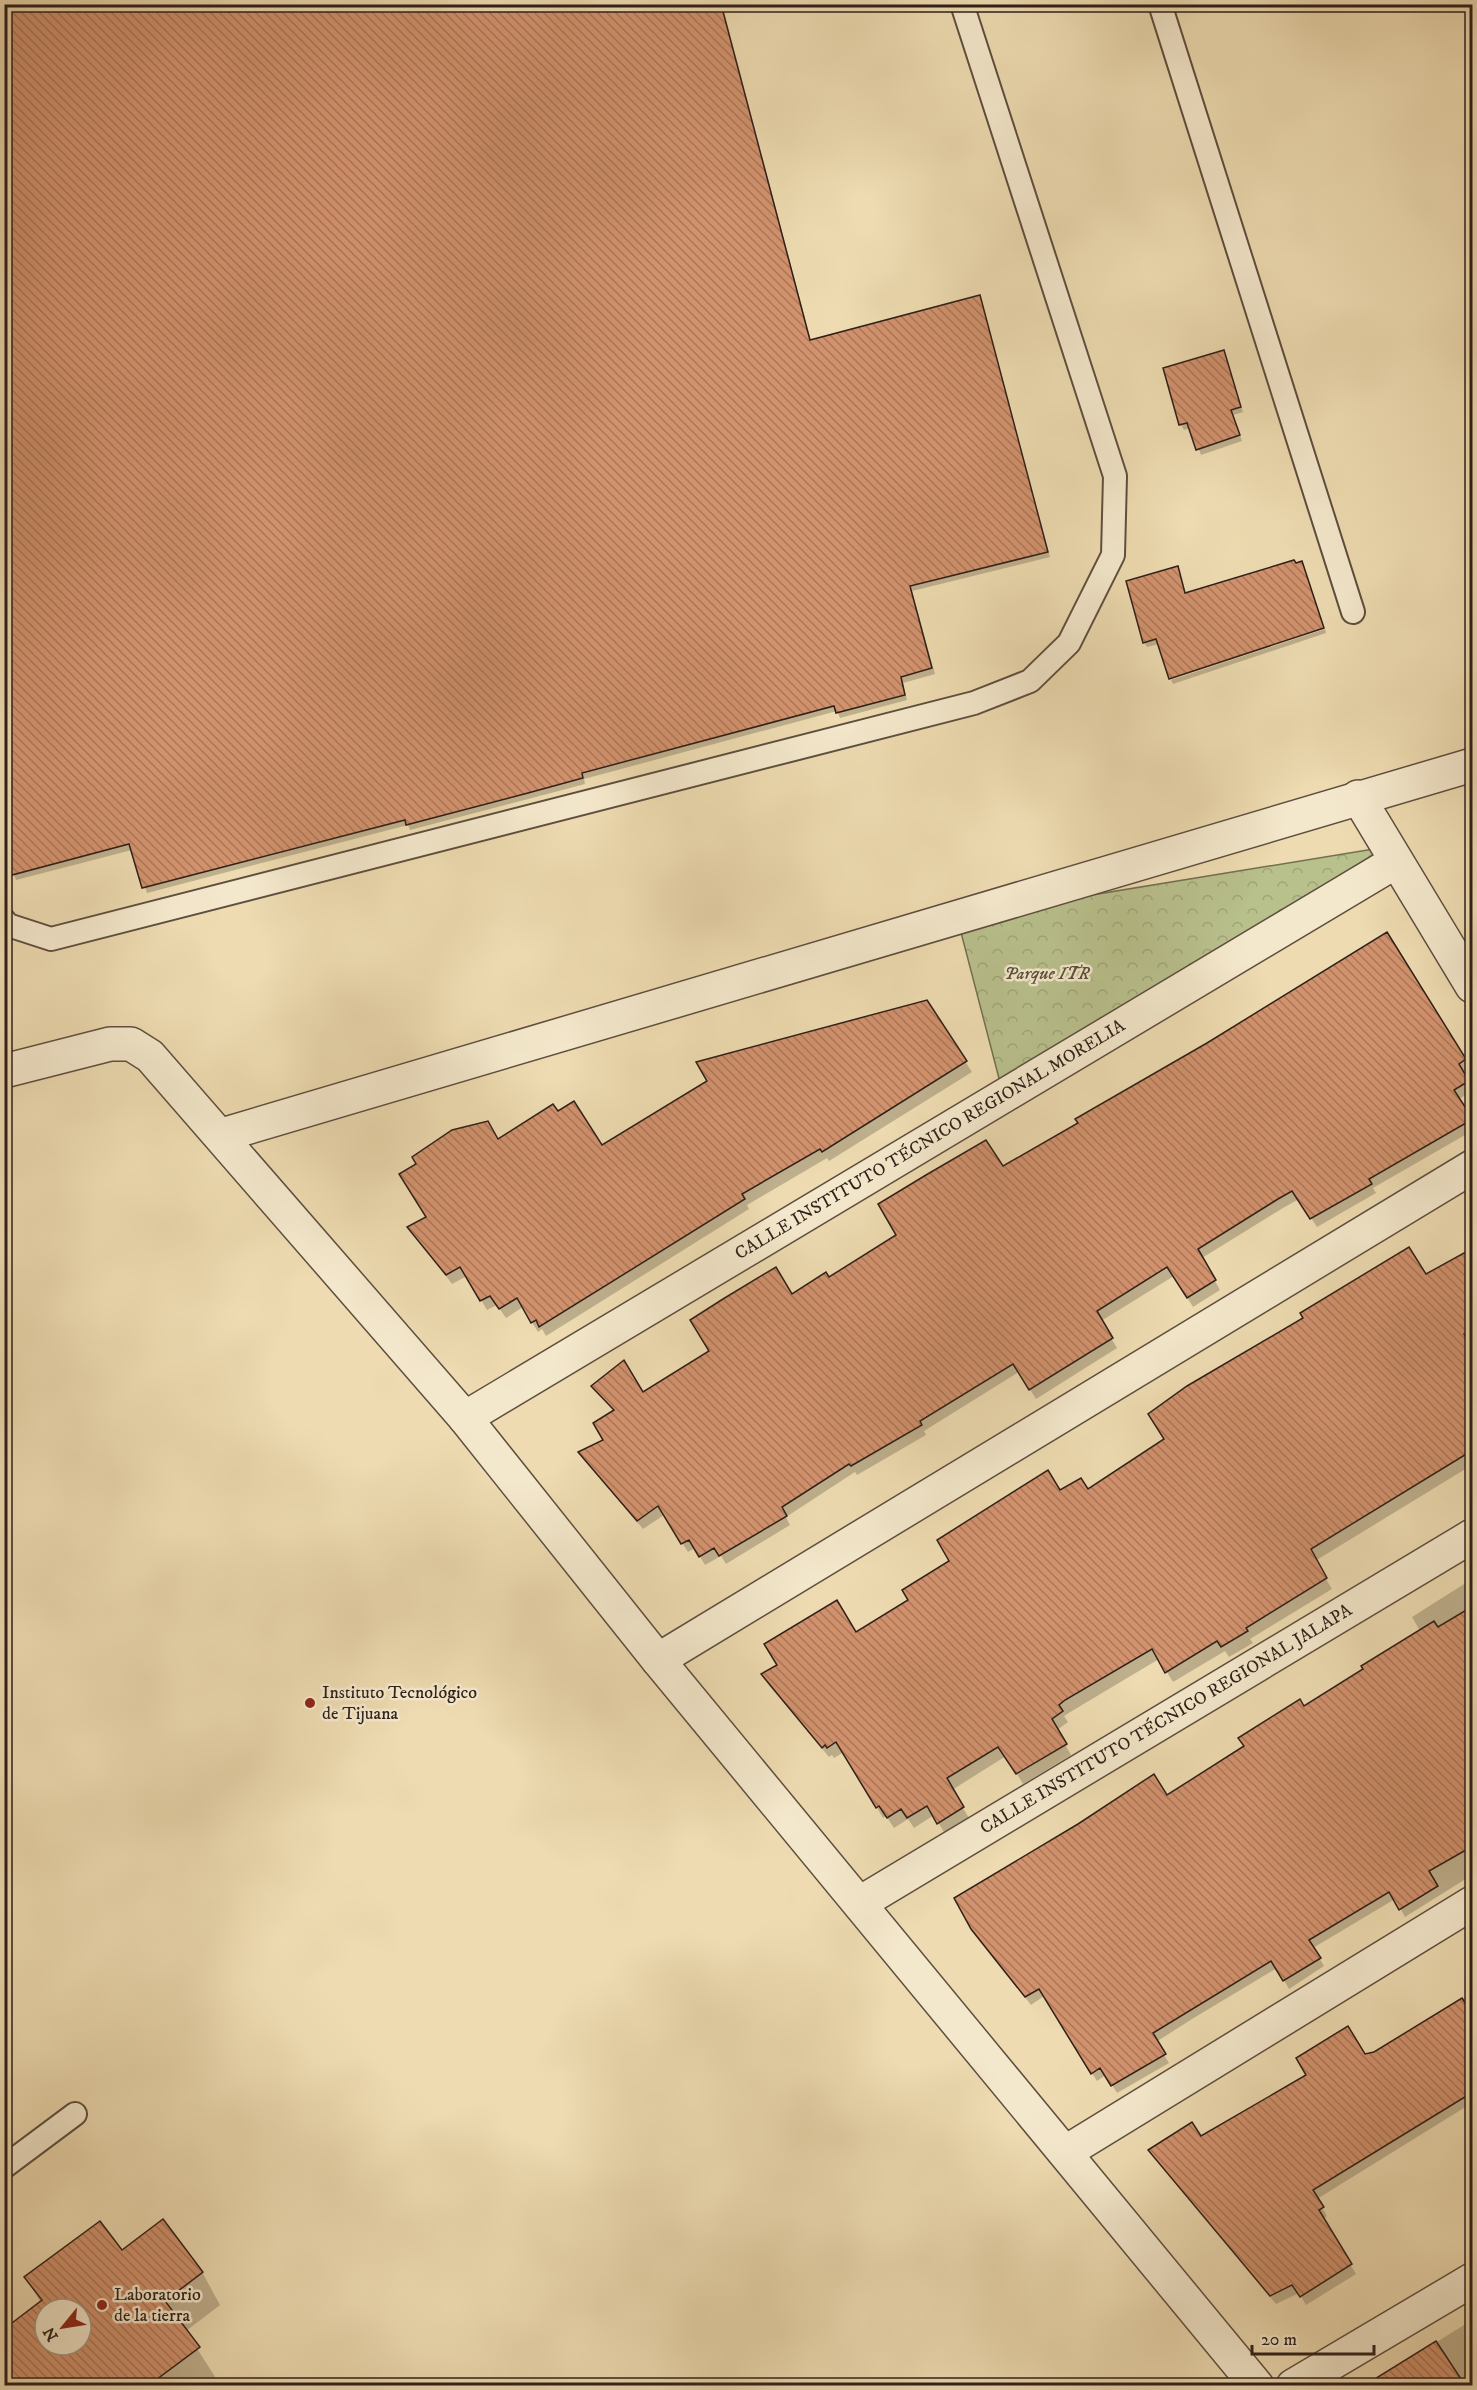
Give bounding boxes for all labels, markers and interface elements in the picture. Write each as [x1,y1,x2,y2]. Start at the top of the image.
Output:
park label: Parque ITR [1004,963,1090,985]
street label: CALLE INSTITUTO TÉCNICO REGIONAL MORELIA [731,1015,1130,1265]
street label: CALLE INSTITUTO TÉCNICO REGIONAL JALAPA [976,1599,1357,1839]
place label: Instituto Tecnológico de Tijuana [322,1682,477,1725]
marker: Instituto Tecnológico de Tijuana [303,1696,317,1710]
place label: Laboratorio de la tierra [114,2284,201,2327]
north arrow [33,2297,93,2357]
marker: Laboratorio de la tierra [95,2298,109,2312]
scale bar [1252,2318,1374,2356]
text: N [39,2323,63,2345]
text: 20 m [1261,2329,1297,2351]

